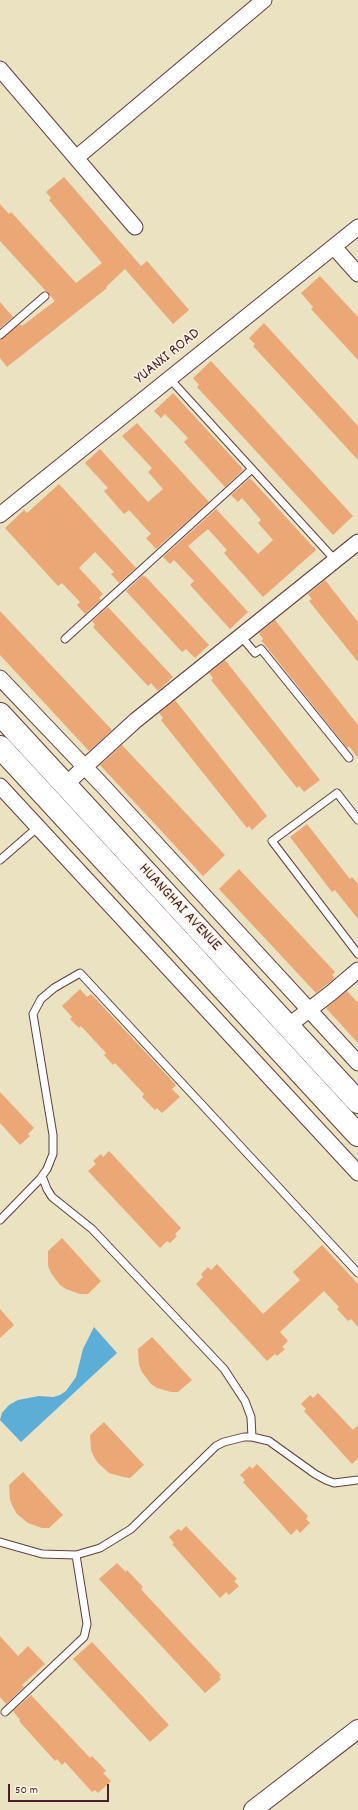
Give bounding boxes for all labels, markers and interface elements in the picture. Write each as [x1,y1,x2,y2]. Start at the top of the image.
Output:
street label: YUANXI ROAD [131,325,205,389]
street label: HUANGHAI AVENUE [134,860,224,956]
scale bar [10,1776,111,1802]
text: 50 m [15,1782,38,1799]

